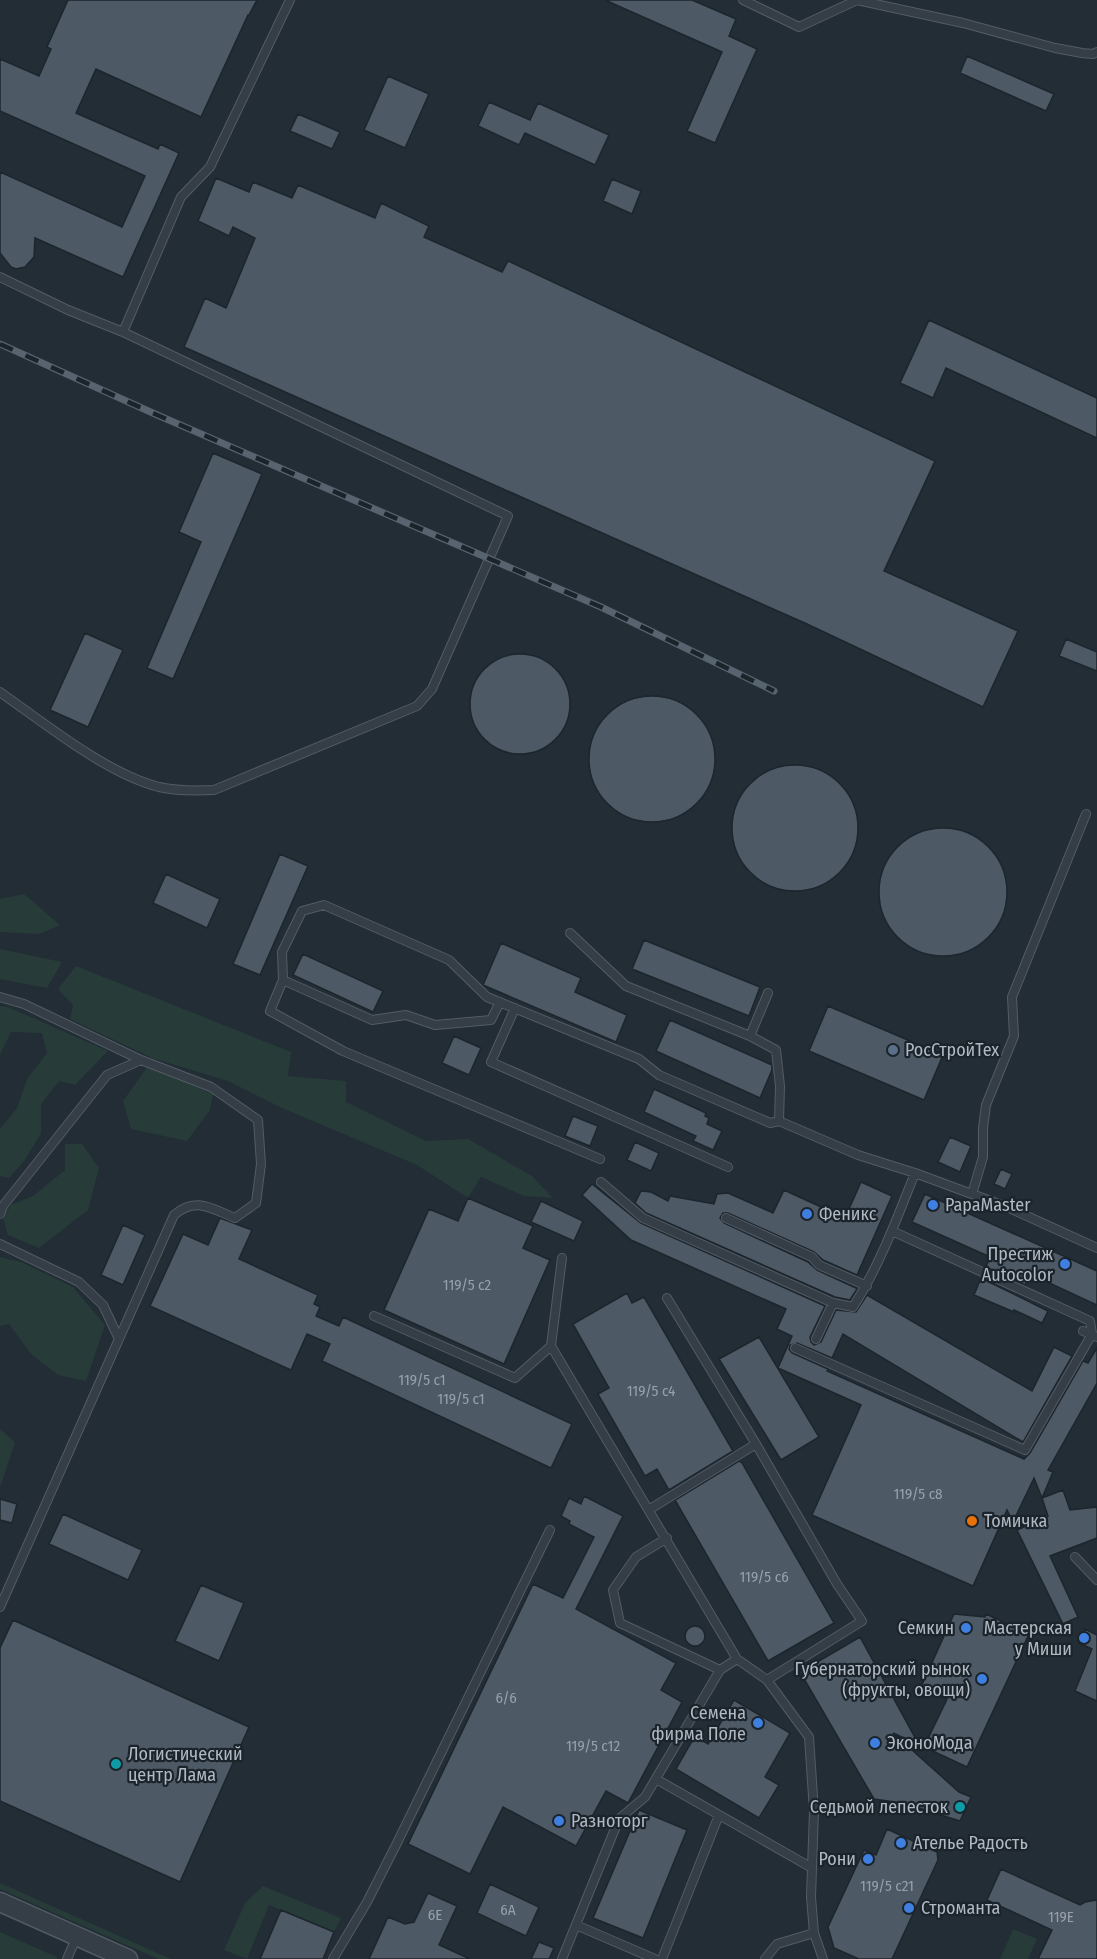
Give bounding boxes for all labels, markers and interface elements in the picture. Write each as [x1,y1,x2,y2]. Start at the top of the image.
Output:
place label: РосСтройТех [905,1039,999,1061]
marker: РосСтройТех [886,1043,900,1057]
place label: PapaMaster [945,1194,1031,1216]
marker: PapaMaster [926,1198,940,1212]
place label: Феникс [819,1203,877,1225]
marker: Феникс [800,1207,814,1221]
place label: Престиж Autocolor [982,1243,1054,1286]
marker: Престиж Autocolor [1058,1257,1072,1271]
house number: 119/5 с2 [443,1276,492,1294]
house number: 119/5 с1 [398,1371,446,1389]
house number: 119/5 с4 [627,1382,675,1400]
house number: 119/5 с1 [437,1390,485,1408]
house number: 119/5 с8 [893,1485,943,1503]
place label: Томичка [984,1510,1047,1532]
marker: Томичка [965,1514,979,1528]
house number: 119/5 с6 [739,1568,789,1586]
place label: Семкин [898,1617,954,1639]
place label: Мастерская у Миши [984,1617,1072,1660]
marker: Семкин [959,1621,973,1635]
marker: Мастерская у Миши [1077,1631,1091,1645]
place label: Губернаторский рынок (фрукты, овощи) [795,1658,971,1701]
marker: Губернаторский рынок (фрукты, овощи) [975,1672,989,1686]
house number: 6/6 [495,1689,517,1707]
place label: Семена фирма Поле [651,1702,746,1745]
marker: Семена фирма Поле [751,1716,765,1730]
place label: ЭконоМода [887,1732,973,1754]
marker: ЭконоМода [868,1736,882,1750]
house number: 119/5 с12 [566,1737,620,1755]
place label: Логистический центр Лама [128,1743,243,1786]
marker: Логистический центр Лама [109,1757,123,1771]
place label: Седьмой лепесток [810,1796,949,1818]
marker: Седьмой лепесток [953,1800,967,1814]
place label: Разноторг [571,1810,648,1832]
marker: Разноторг [552,1814,566,1828]
place label: Ателье Радость [913,1832,1028,1854]
marker: Ателье Радость [894,1836,908,1850]
place label: Рони [818,1848,856,1870]
marker: Рони [861,1852,875,1866]
house number: 119/5 с21 [860,1877,914,1895]
place label: Строманта [921,1897,1001,1919]
house number: 6А [500,1901,516,1919]
marker: Строманта [902,1901,916,1915]
house number: 6Е [428,1906,442,1924]
house number: 119Е [1048,1908,1074,1926]

